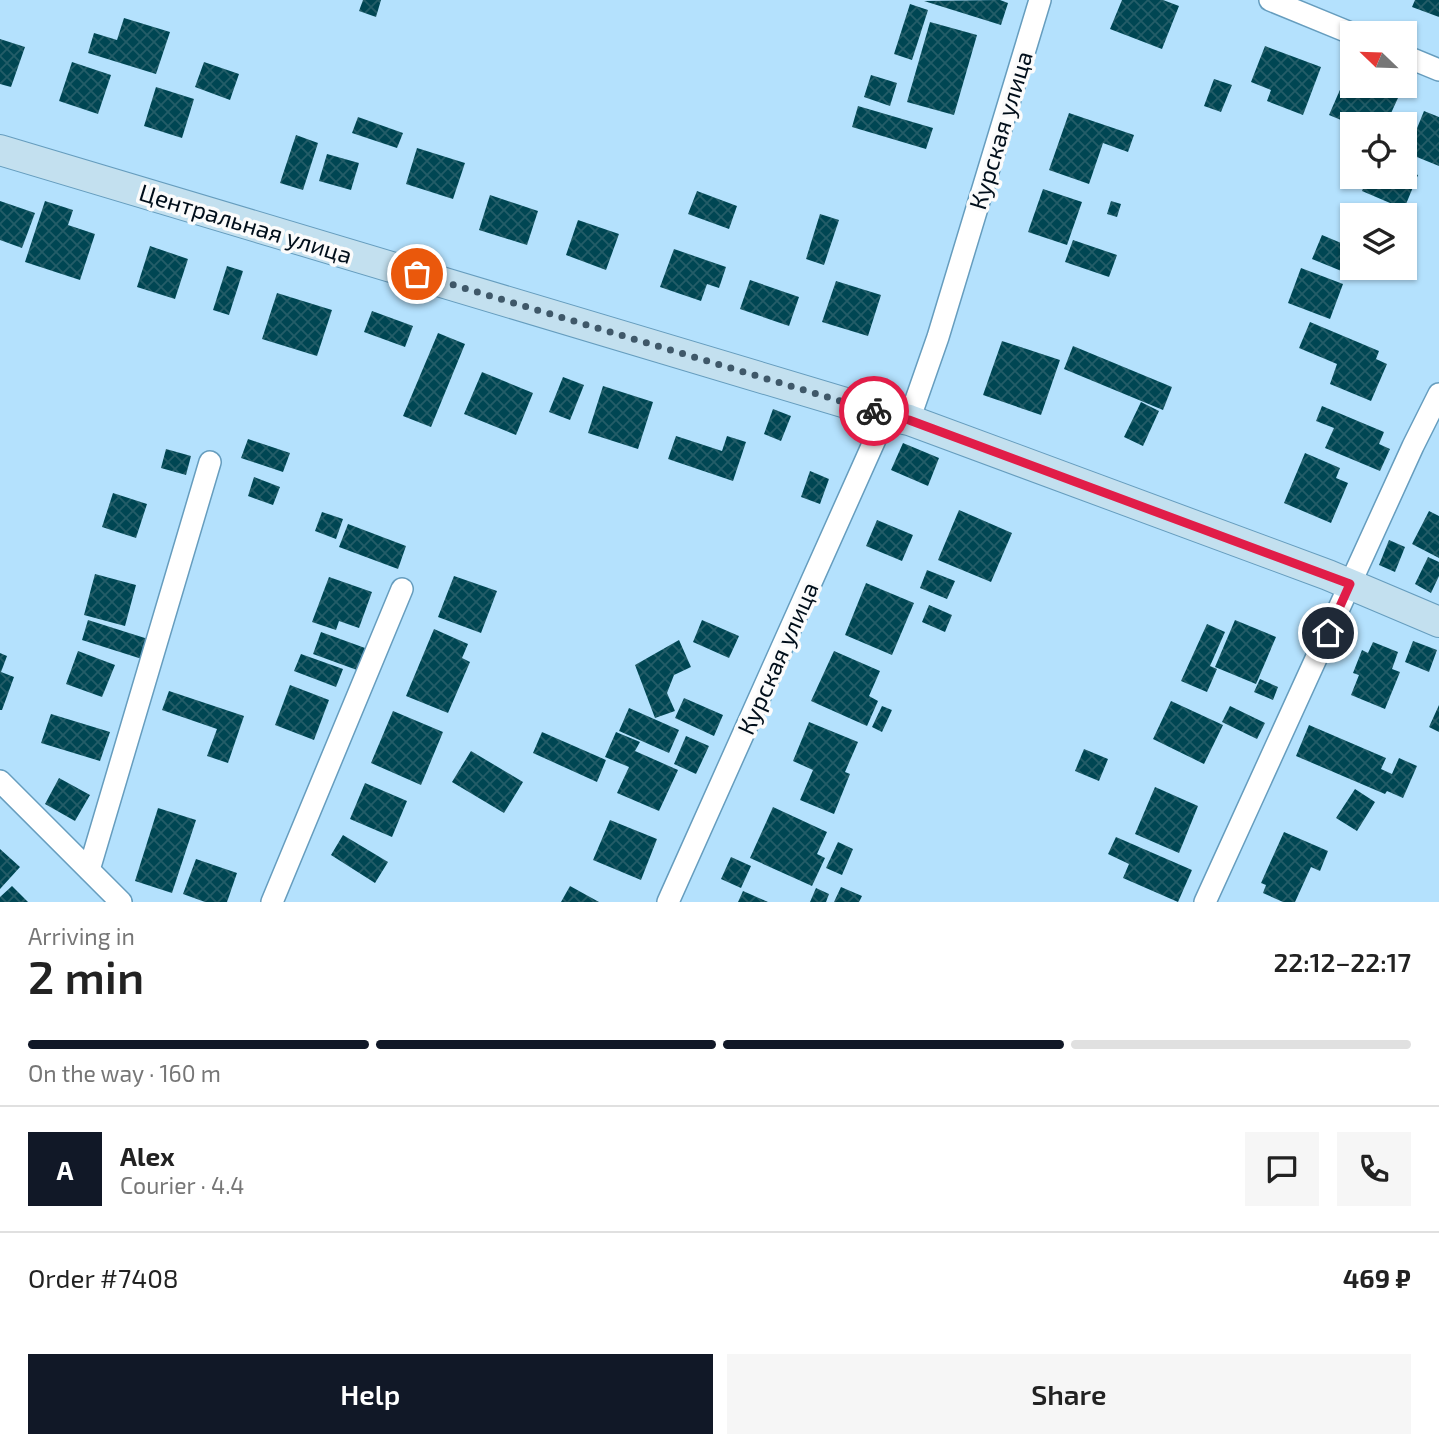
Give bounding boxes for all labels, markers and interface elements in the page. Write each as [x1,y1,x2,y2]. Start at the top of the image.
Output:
north arrow [1340,21,1418,98]
map controls [1340,21,1417,280]
street label: Курская улица [962,47,1039,213]
button: locate [1340,112,1417,189]
street label: Центральная улица [136,177,356,270]
button: layers [1340,203,1417,280]
pin [387,244,447,304]
icon: bag [398,255,436,293]
courier [839,376,909,446]
icon: bike [855,392,893,430]
street label: Курская улица [730,577,825,739]
pin [1298,603,1358,663]
icon: home [1309,614,1347,652]
text: Arriving in [28,922,135,950]
text: 22:12–22:17 [1273,946,1411,977]
text: 2 min [28,948,144,1003]
text: On the way · 160 m [28,1059,221,1087]
button: chat [1245,1132,1319,1206]
button: phone [1337,1132,1411,1206]
text: Alex [120,1140,175,1171]
text: A [57,1154,73,1185]
text: Courier · 4.4 [120,1171,244,1199]
text: Order #7408 [28,1262,179,1293]
text: 469 ₽ [1343,1262,1411,1293]
button: Help [28,1354,713,1434]
button: Share [727,1354,1411,1434]

